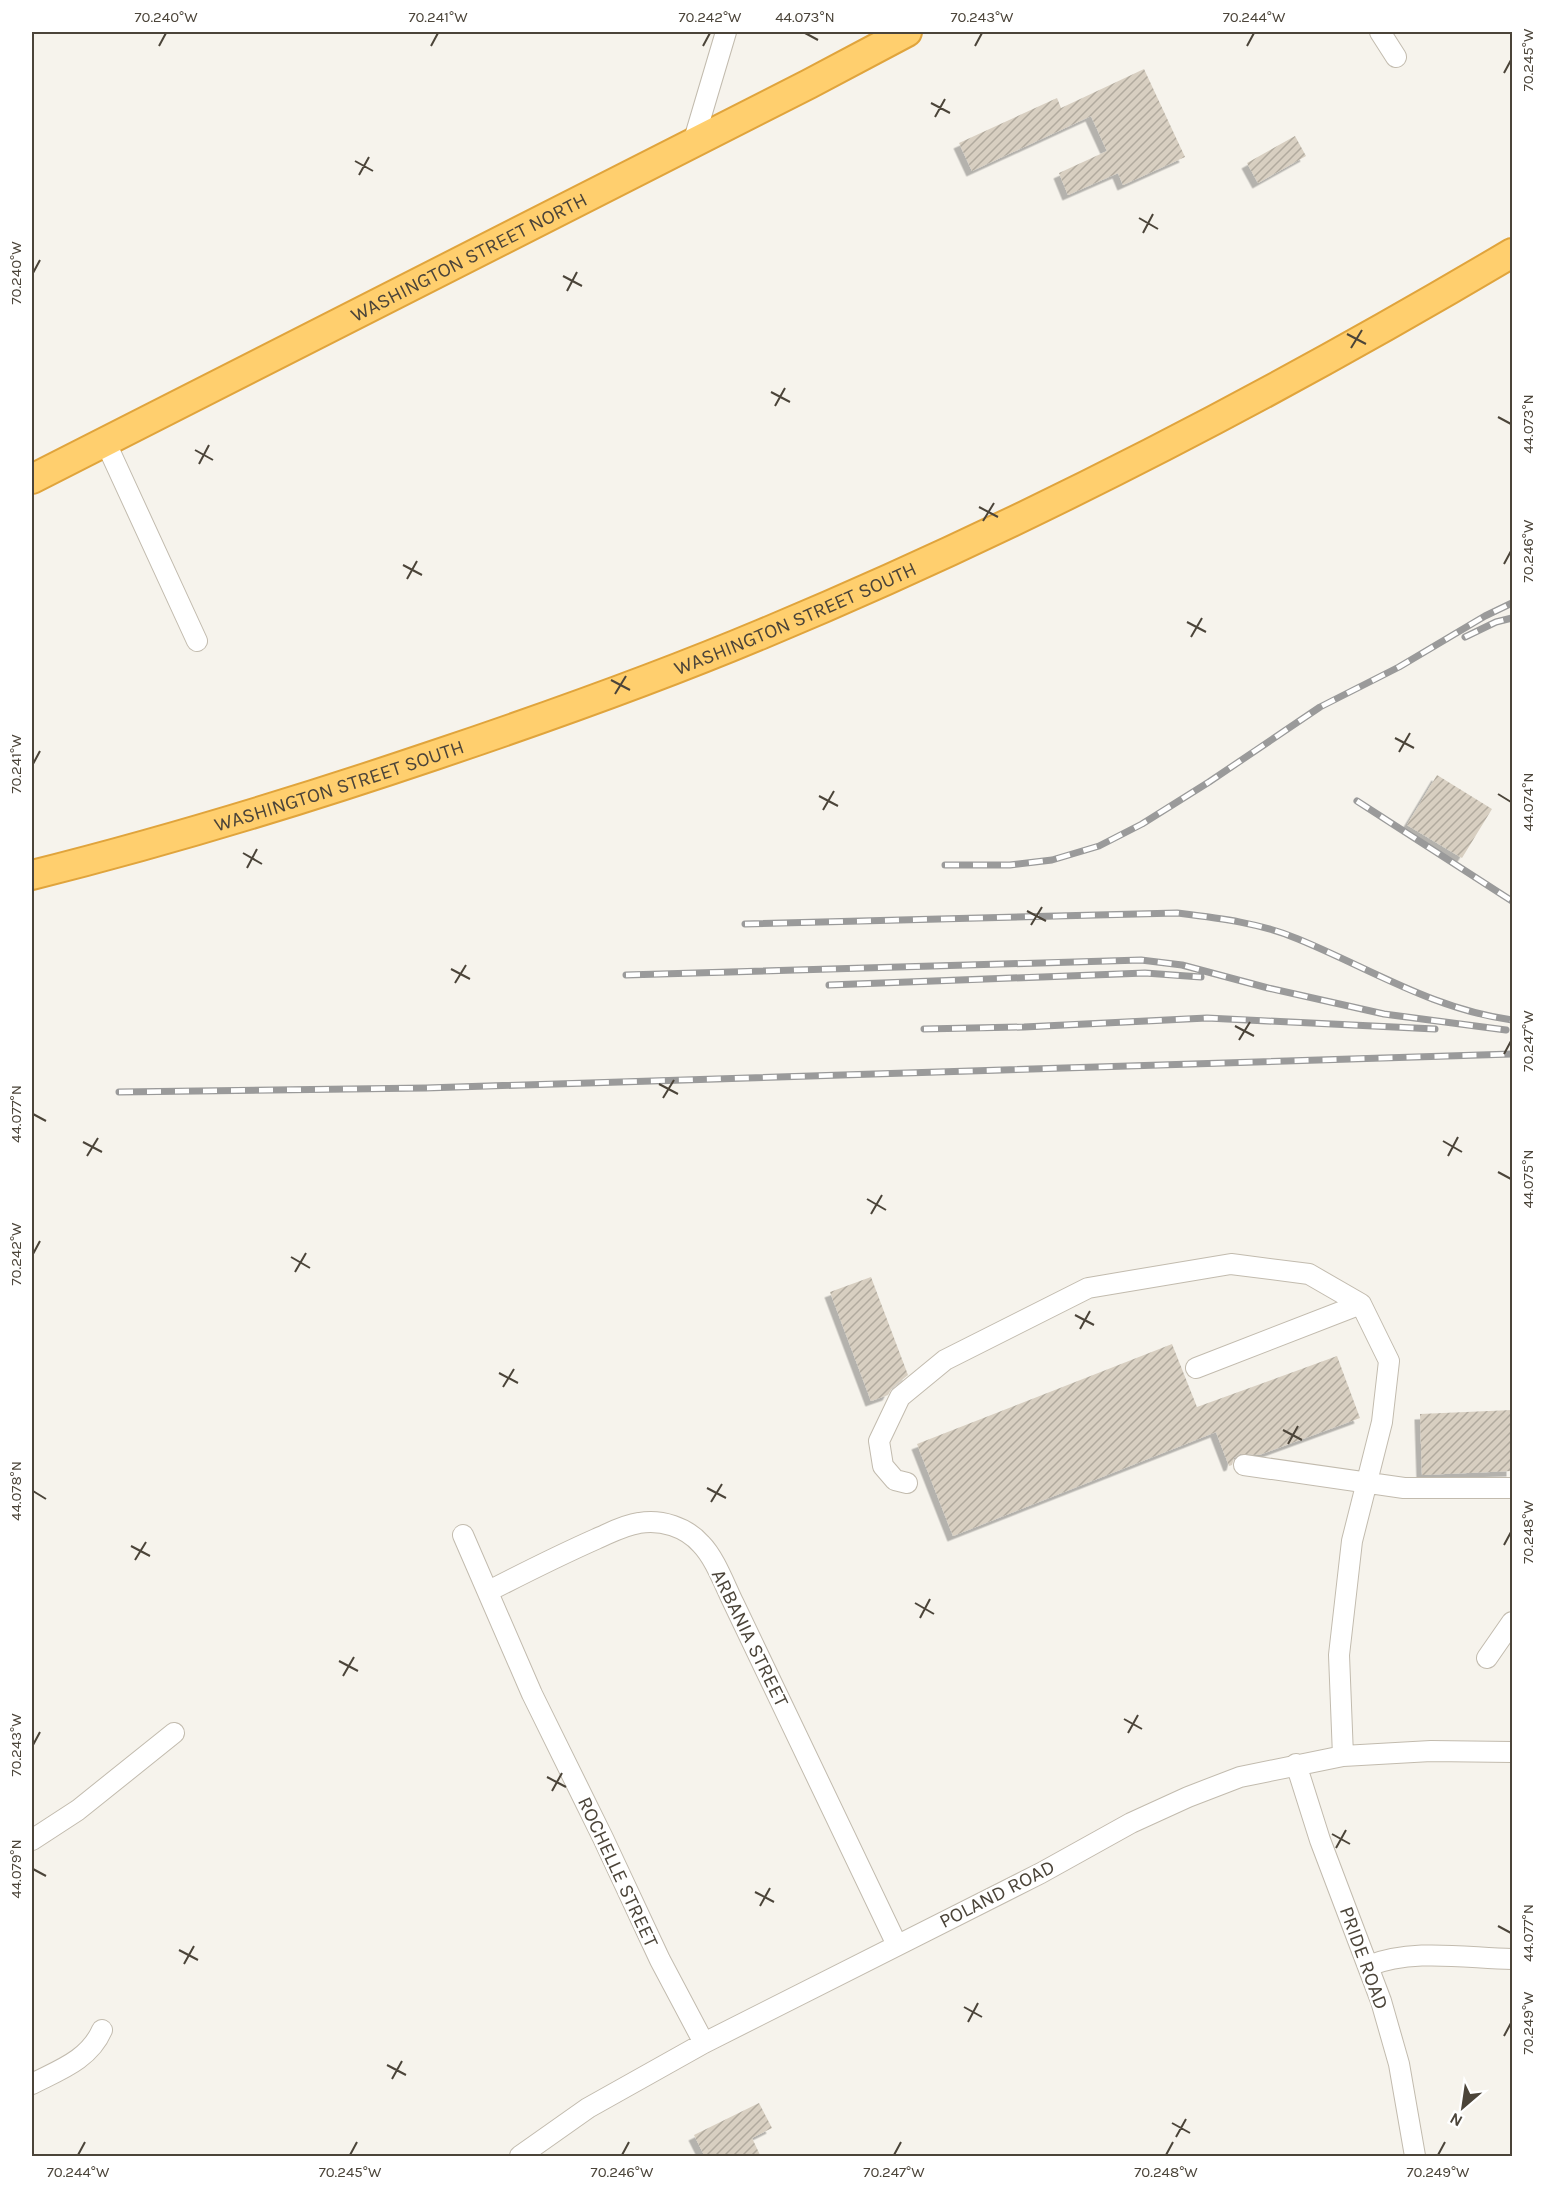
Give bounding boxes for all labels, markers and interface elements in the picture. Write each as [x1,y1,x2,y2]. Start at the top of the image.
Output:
text: 70.240°W [134,8,198,26]
text: 70.241°W [408,8,468,26]
text: 70.242°W [679,8,742,26]
text: 44.073°N [775,8,835,26]
text: 70.243°W [950,8,1014,26]
text: 70.244°W [1223,8,1286,26]
text: 70.245°W [1519,28,1537,91]
street label: WASHINGTON STREET NORTH [347,187,591,326]
text: 70.240°W [7,241,25,305]
text: 44.073°N [1519,394,1537,454]
text: 70.246°W [1519,519,1537,582]
street label: WASHINGTON STREET SOUTH [671,557,920,680]
text: 70.241°W [7,734,25,794]
street label: WASHINGTON STREET SOUTH [212,735,467,836]
text: 44.074°N [1519,772,1537,832]
text: 70.247°W [1519,1010,1537,1072]
text: 44.077°N [7,1085,25,1143]
text: 44.075°N [1519,1149,1537,1209]
text: 70.242°W [7,1222,25,1285]
text: 44.078°N [7,1461,25,1521]
text: 70.248°W [1519,1500,1537,1564]
street label: ARBANIA STREET [707,1566,793,1710]
text: 70.243°W [7,1713,25,1777]
street label: ROCHELLE STREET [573,1793,663,1951]
text: 44.079°N [7,1839,25,1899]
street label: POLAND ROAD [936,1855,1058,1933]
street label: PRIDE ROAD [1335,1903,1393,2013]
text: 44.077°N [1519,1904,1537,1962]
text: 70.249°W [1519,1991,1537,2054]
north arrow [1433,2077,1493,2137]
text: N [1446,2109,1466,2131]
text: 70.244°W [47,2163,110,2181]
text: 70.245°W [319,2163,382,2181]
text: 70.246°W [591,2163,654,2181]
text: 70.247°W [863,2163,925,2181]
text: 70.248°W [1134,2163,1198,2181]
text: 70.249°W [1407,2163,1470,2181]

